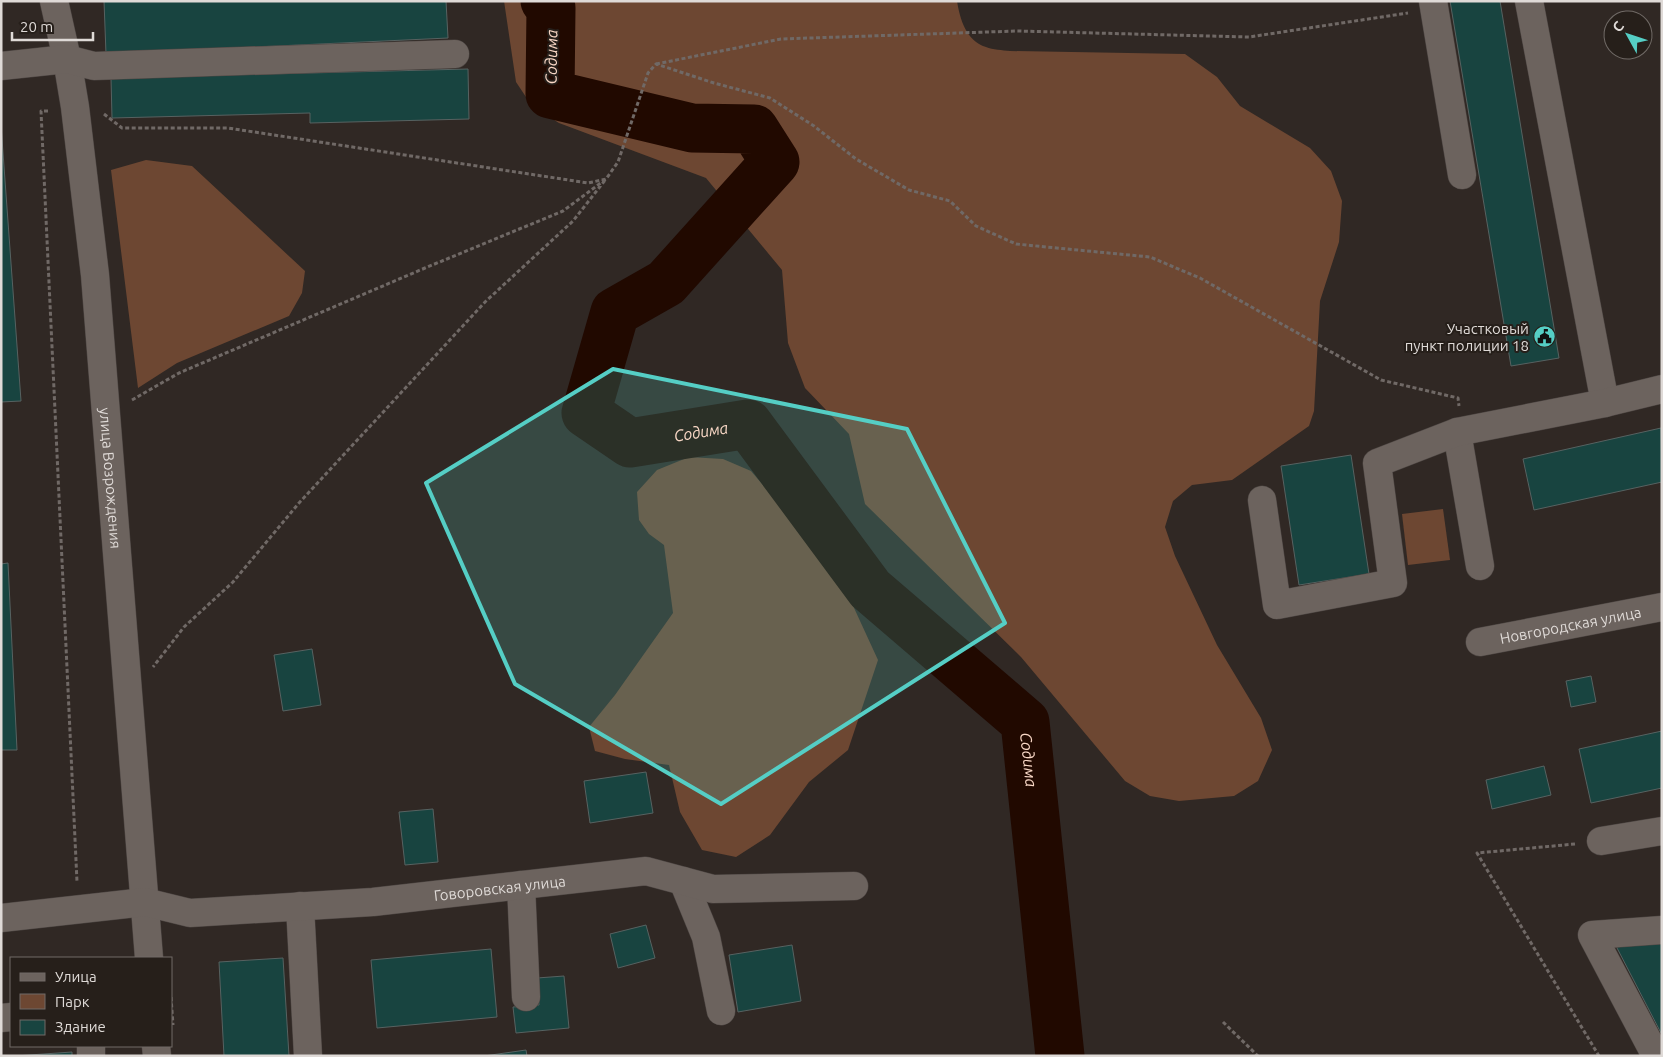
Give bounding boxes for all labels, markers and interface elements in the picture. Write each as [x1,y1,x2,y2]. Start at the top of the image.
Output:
scale bar [12,10,94,42]
north arrow [1603,10,1653,60]
text: 20 m [20,18,53,35]
text: С [1609,18,1627,35]
water label: Содима [542,29,560,85]
place label: Участковый пункт полиции 18 [1405,320,1529,354]
public building icon: Участковый пункт полиции 18 [1533,325,1557,349]
street label: улица Возрождения [97,407,125,549]
water label: Содима [672,418,730,445]
street label: Новгородская улица [1498,603,1643,647]
water label: Содима [1017,731,1041,788]
street label: Говоровская улица [433,872,567,904]
legend [10,957,172,1047]
text: Улица [55,968,97,985]
text: Парк [55,993,90,1010]
text: Здание [55,1018,106,1035]

